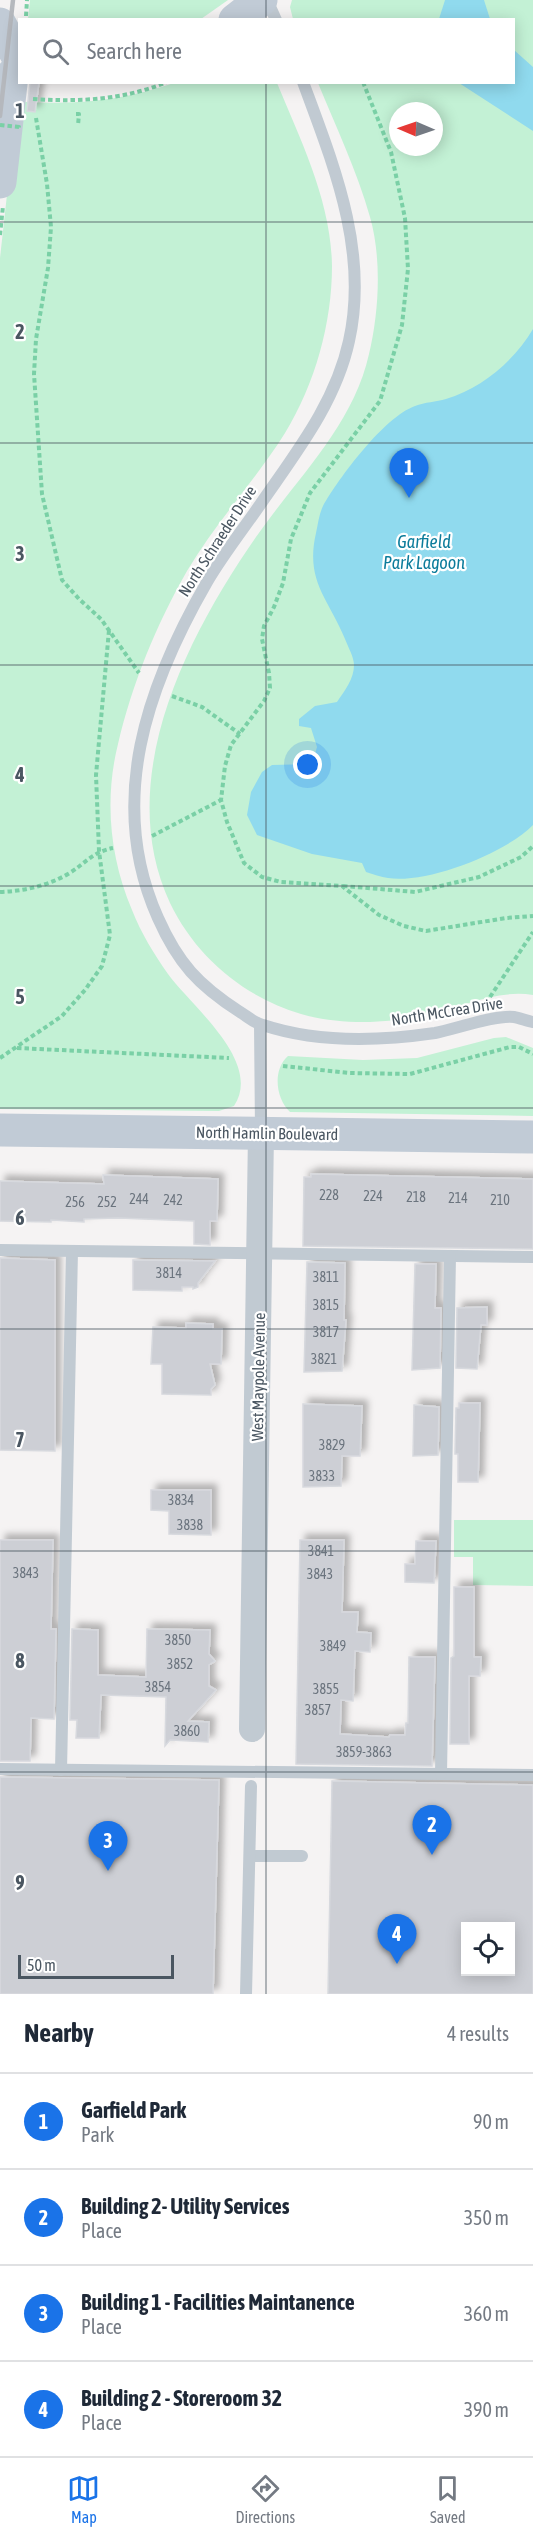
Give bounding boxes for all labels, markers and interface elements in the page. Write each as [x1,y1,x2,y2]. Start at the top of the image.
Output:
search box [18,18,515,84]
icon: search [39,35,72,68]
text: Search here [87,38,182,64]
text: 1 [15,99,25,122]
north arrow [389,102,443,156]
text: 2 [15,320,25,343]
pin: 1 [390,448,428,498]
street label: North Schraeder Drive [175,482,259,600]
water label: Garfield Park Lagoon [383,531,465,573]
text: 3 [15,542,25,565]
your location [293,750,322,779]
text: 4 [14,763,25,786]
text: 5 [15,985,25,1008]
street label: North McCrea Drive [390,993,504,1029]
street label: North Hamlin Boulevard [196,1123,338,1143]
house number: 228 [319,1187,339,1203]
house number: 224 [363,1188,383,1204]
house number: 218 [406,1189,426,1205]
house number: 214 [448,1190,468,1206]
house number: 244 [129,1191,149,1207]
house number: 242 [163,1192,183,1208]
house number: 210 [490,1192,510,1208]
house number: 256 [65,1194,85,1210]
house number: 252 [97,1194,117,1210]
text: 6 [15,1206,25,1229]
house number: 3814 [156,1265,183,1281]
house number: 3811 [313,1269,339,1285]
house number: 3815 [313,1297,339,1313]
street label: West Maypole Avenue [248,1313,269,1441]
house number: 3817 [313,1324,339,1340]
house number: 3821 [311,1351,337,1367]
text: 7 [15,1428,25,1451]
house number: 3829 [319,1437,345,1453]
house number: 3833 [309,1468,335,1484]
house number: 3834 [168,1492,195,1508]
house number: 3838 [177,1517,204,1533]
house number: 3841 [308,1543,334,1559]
house number: 3843 [13,1565,39,1581]
house number: 3843 [307,1566,333,1582]
house number: 3850 [165,1632,192,1648]
house number: 3849 [320,1638,346,1654]
text: 8 [15,1649,25,1672]
house number: 3852 [167,1656,193,1672]
house number: 3854 [145,1679,172,1695]
house number: 3855 [313,1681,339,1697]
house number: 3857 [305,1702,331,1718]
house number: 3860 [174,1723,201,1739]
house number: 3859-3863 [336,1744,392,1760]
pin: 2 [412,1806,452,1855]
pin: 3 [88,1822,128,1871]
text: 9 [15,1871,25,1894]
pin: 4 [378,1914,416,1964]
map controls [461,1922,515,1976]
button: locate [461,1922,515,1976]
scale bar [18,1952,174,1980]
text: 50 m [27,1956,56,1974]
text: Nearby [24,2018,94,2048]
text: 4 results [447,2022,509,2045]
text: Garfield Park [81,2097,186,2123]
text: 1 [39,2110,48,2133]
text: 90 m [473,2110,509,2133]
text: Park [81,2123,114,2146]
text: Building 2- Utility Services [81,2193,290,2219]
text: 2 [39,2206,48,2229]
text: 350 m [464,2206,509,2229]
text: Place [81,2219,122,2242]
text: Building 1 - Facilities Maintanence [81,2289,355,2315]
text: 3 [39,2302,48,2325]
text: 360 m [464,2302,509,2325]
text: Place [81,2315,122,2338]
text: Building 2 - Storeroom 32 [81,2385,282,2411]
text: 4 [39,2398,48,2421]
text: 390 m [464,2398,509,2421]
text: Place [81,2411,122,2434]
tab: Map [67,2472,100,2526]
tab: Directions [235,2472,295,2526]
tab: Saved [430,2472,465,2526]

